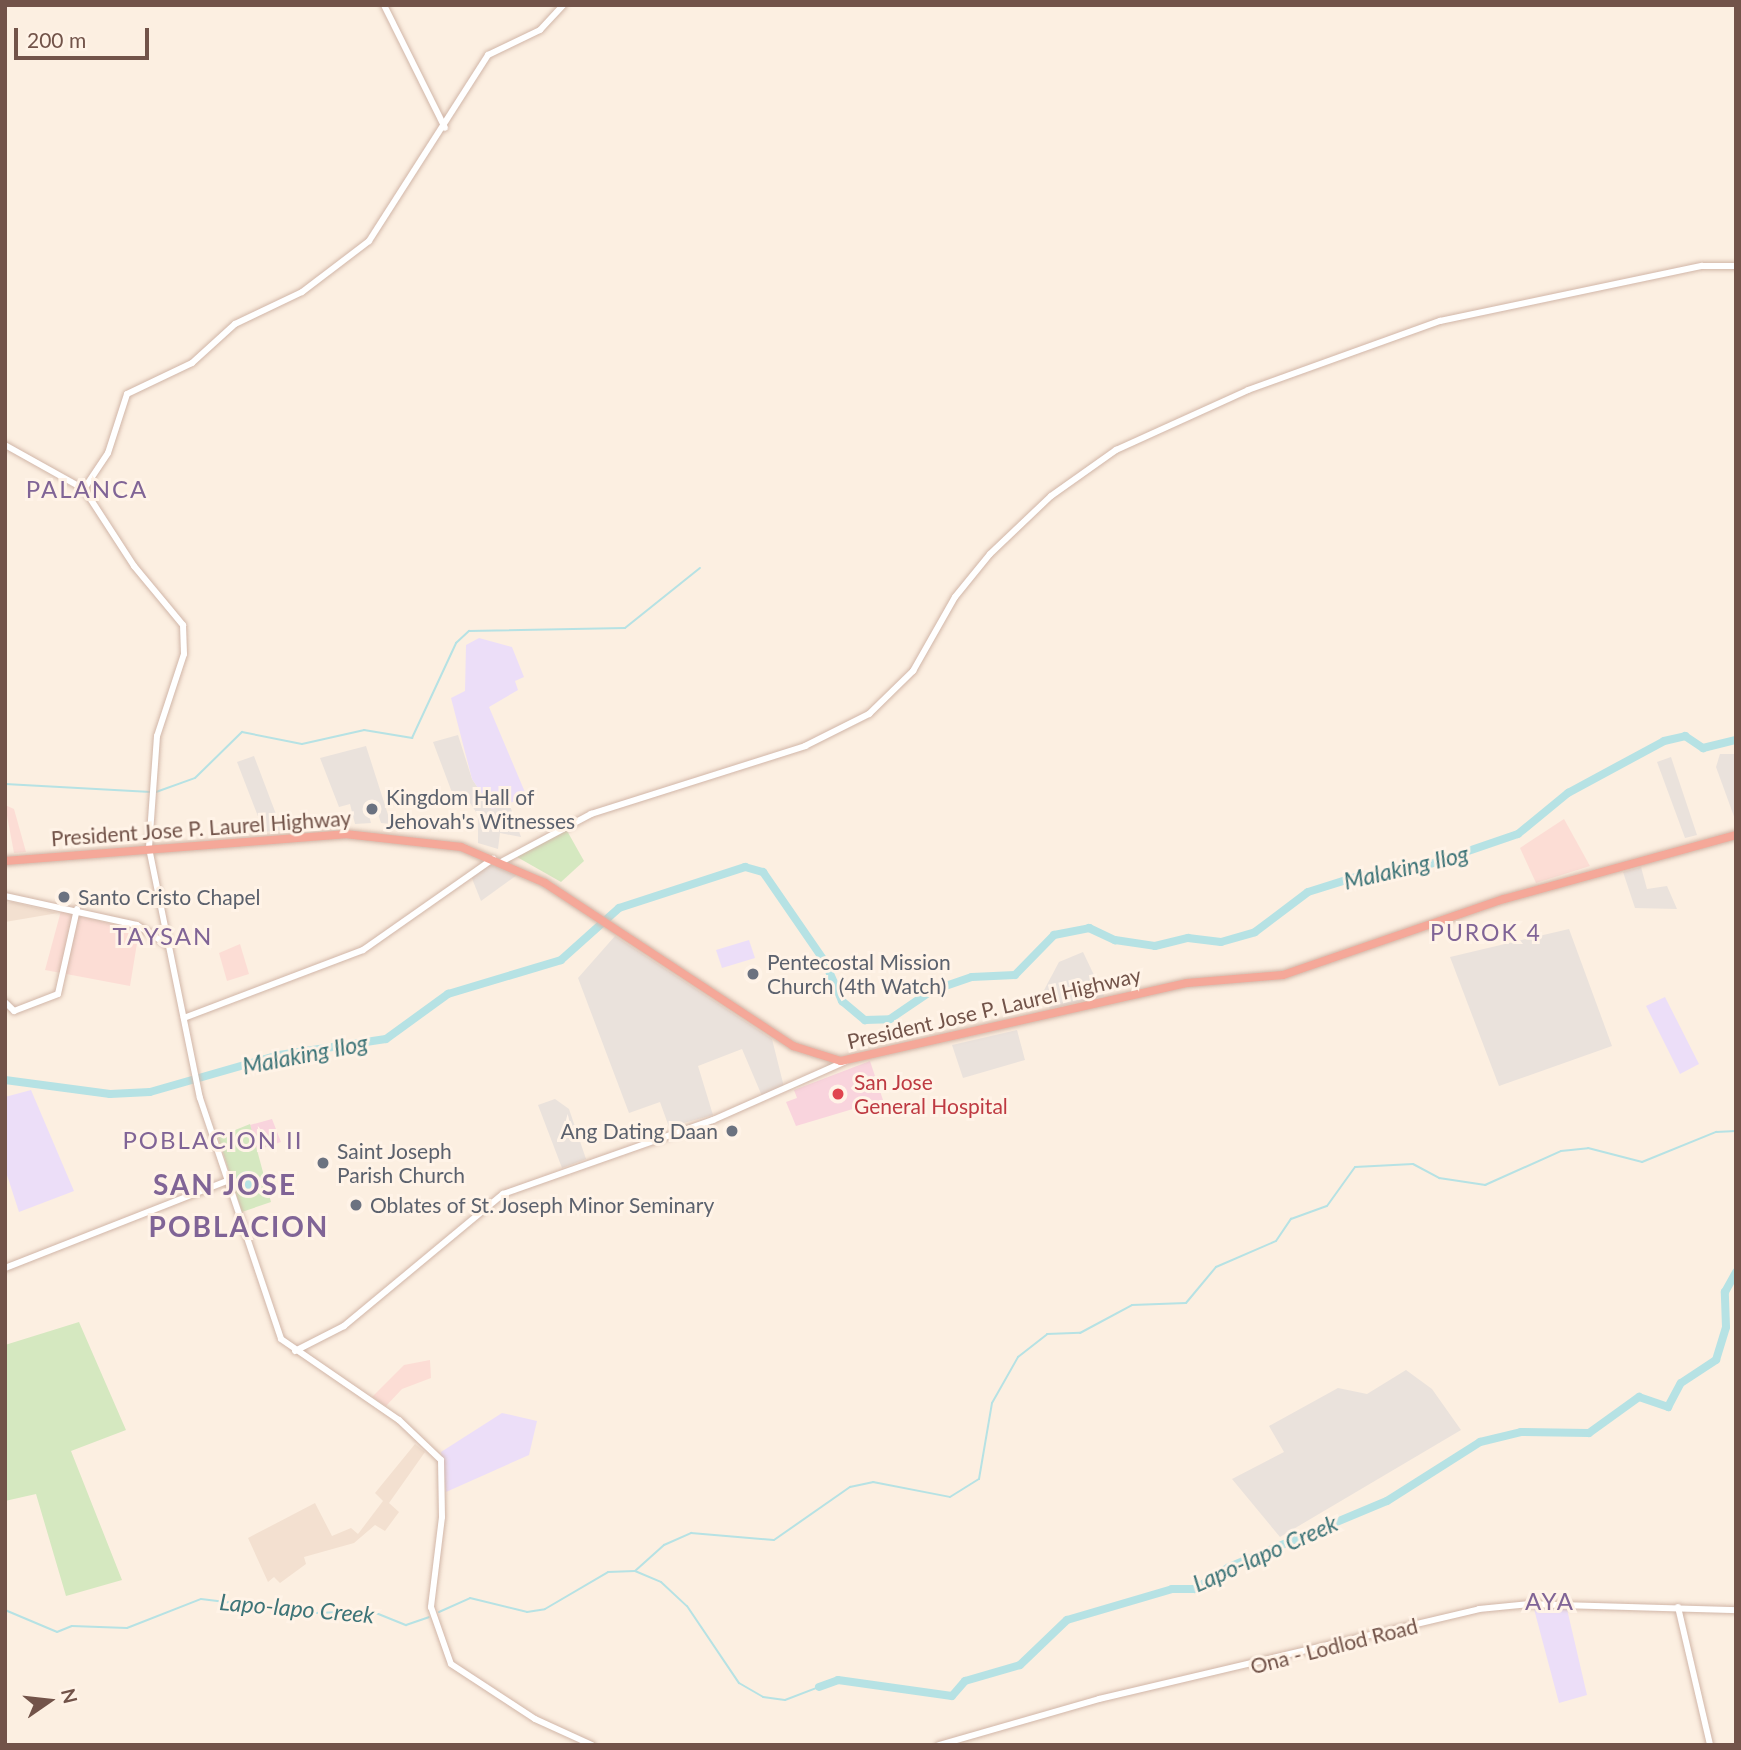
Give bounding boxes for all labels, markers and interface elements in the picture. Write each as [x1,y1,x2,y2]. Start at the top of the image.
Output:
scale bar [18,14,152,58]
text: 200 m [27,27,86,52]
district label: PALANCA [27,475,147,503]
place label: Kingdom Hall of Jehovah's Witnesses [386,784,575,834]
marker: Kingdom Hall of Jehovah's Witnesses [364,801,380,817]
street label: President Jose P. Laurel Highway [50,805,352,851]
water label: Malaking Ilog [1341,839,1471,895]
place label: Santo Cristo Chapel [78,884,261,910]
marker: Santo Cristo Chapel [56,889,72,905]
district label: PUROK 4 [1431,918,1541,946]
district label: TAYSAN [113,922,213,950]
place label: Pentecostal Mission Church (4th Watch) [767,949,951,999]
street label: President Jose P. Laurel Highway [844,962,1144,1054]
marker: Pentecostal Mission Church (4th Watch) [745,966,761,982]
water label: Malaking Ilog [240,1028,370,1080]
place label: San Jose General Hospital [854,1069,1008,1119]
marker: San Jose General Hospital [828,1084,848,1104]
place label: Ang Dating Daan [561,1118,718,1144]
marker: Ang Dating Daan [724,1123,740,1139]
district label: POBLACION II [124,1126,302,1154]
place label: Saint Joseph Parish Church [337,1138,465,1188]
marker: Saint Joseph Parish Church [315,1155,331,1171]
district label: SAN JOSE [154,1167,296,1201]
place label: Oblates of St. Joseph Minor Seminary [370,1192,716,1218]
marker: Oblates of St. Joseph Minor Seminary [348,1197,364,1213]
district label: POBLACION [150,1209,328,1243]
water label: Lapo-lapo Creek [1188,1509,1342,1597]
water label: Lapo-lapo Creek [218,1587,376,1629]
district label: AYA [1525,1587,1575,1615]
street label: Ona - Lodlod Road [1248,1613,1420,1679]
north arrow [14,1666,84,1736]
text: N [57,1686,83,1706]

